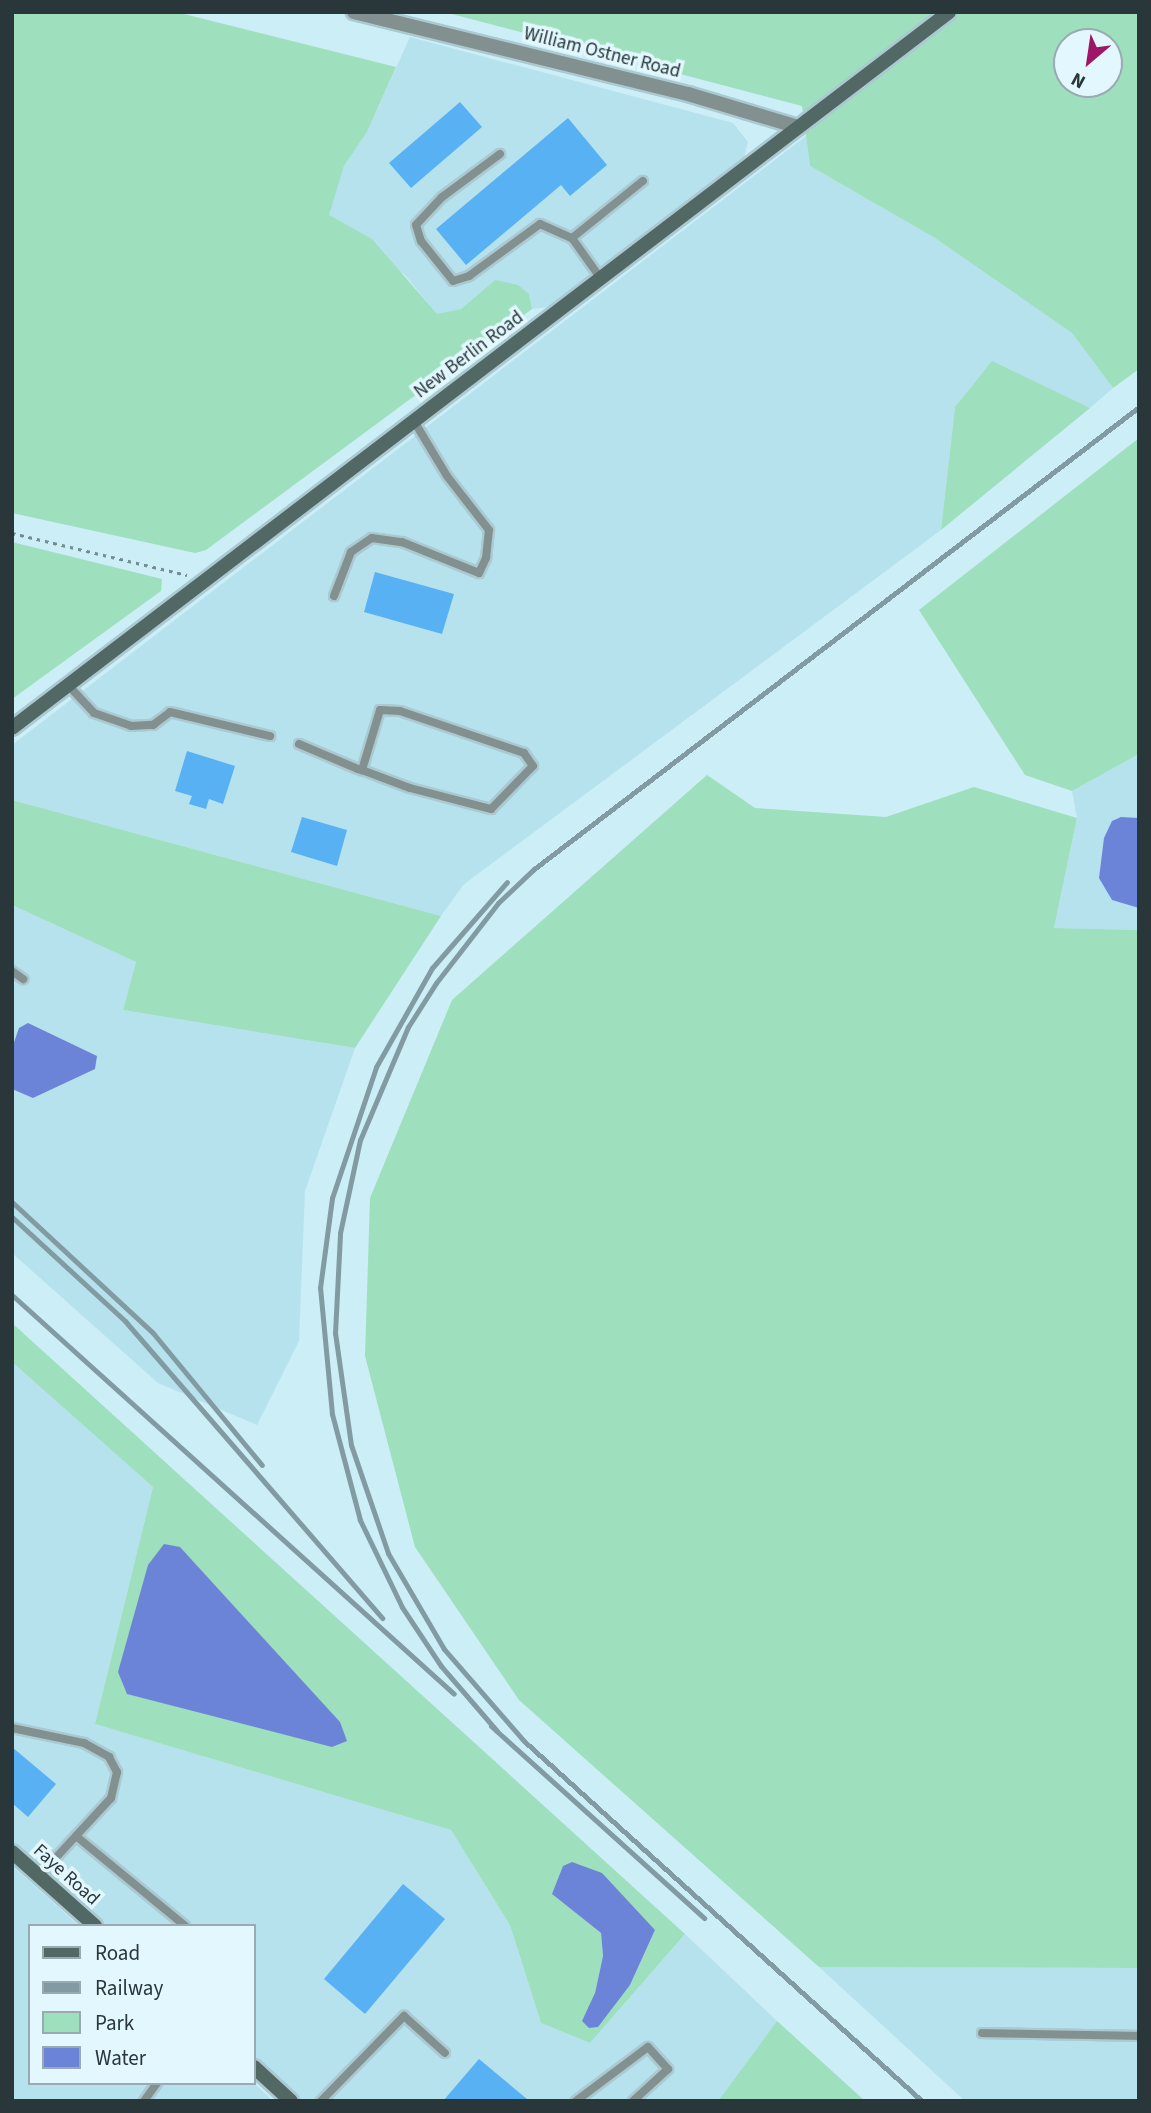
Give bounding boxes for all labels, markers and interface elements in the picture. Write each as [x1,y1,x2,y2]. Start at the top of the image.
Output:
street label: William Ostner Road [521,22,683,84]
north arrow [1053,28,1123,98]
text: N [1066,65,1091,95]
street label: New Berlin Road [410,306,528,404]
street label: Faye Road [28,1839,104,1911]
legend [28,1924,256,2085]
text: Road [95,1938,140,1968]
text: Railway [95,1973,163,2003]
text: Park [95,2008,134,2038]
text: Water [95,2043,146,2073]

